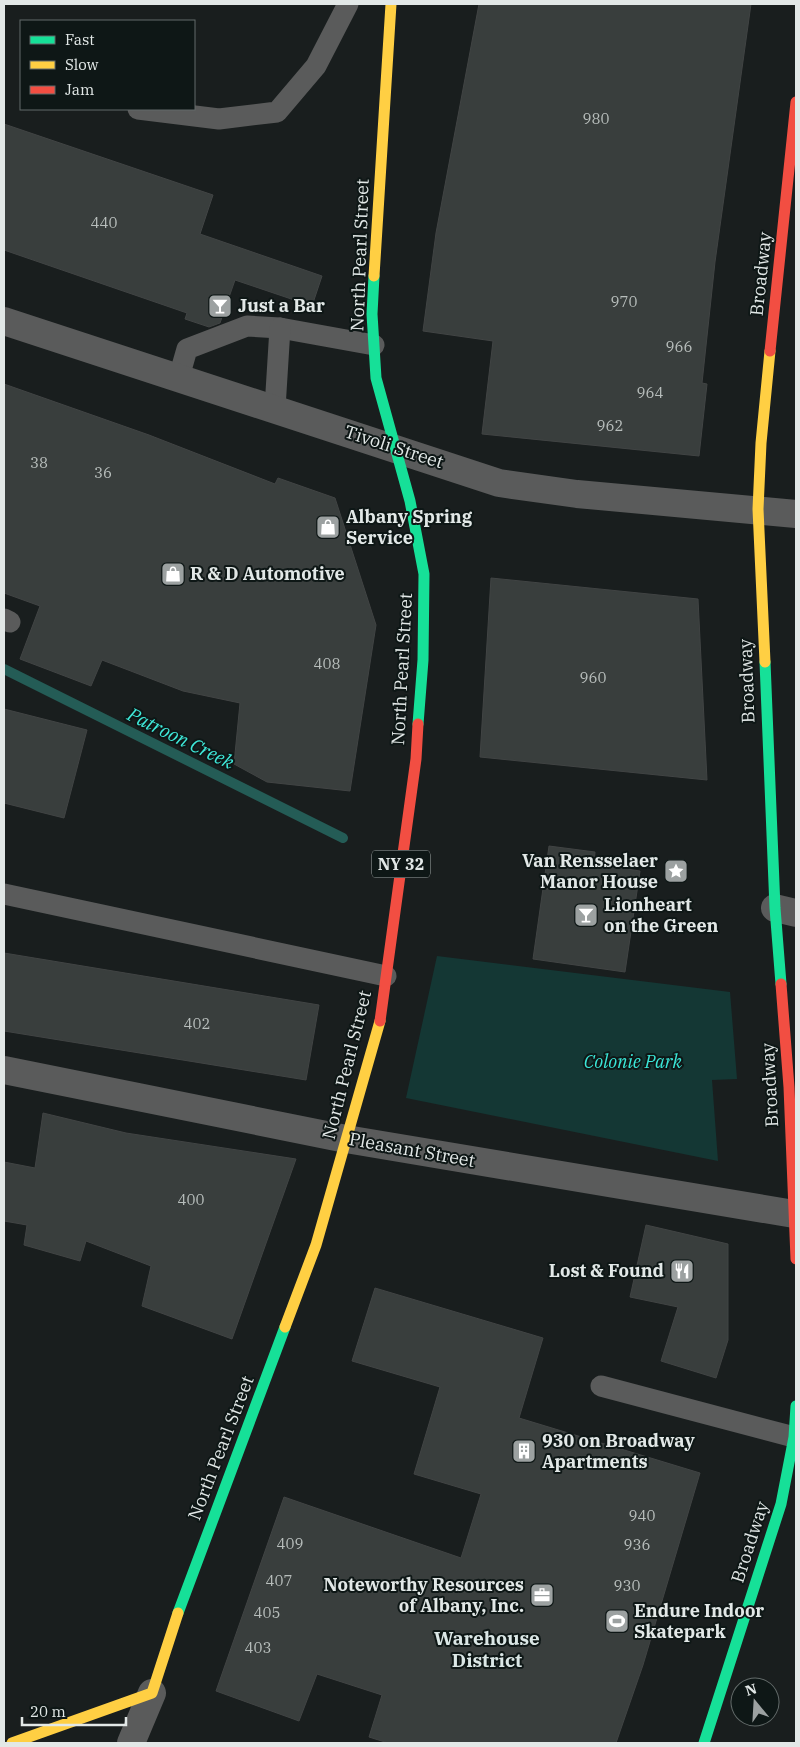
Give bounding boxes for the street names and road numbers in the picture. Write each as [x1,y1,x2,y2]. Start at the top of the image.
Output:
street label: North Pearl Street [345,178,374,332]
street label: Broadway [745,230,776,317]
street label: Tivoli Street [342,420,447,473]
street label: North Pearl Street [386,592,417,746]
street label: Broadway [734,638,759,724]
road number: NY 32 [372,851,430,878]
street label: North Pearl Street [317,988,376,1142]
street label: Broadway [756,1042,783,1128]
street label: Pleasant Street [347,1127,477,1172]
street label: North Pearl Street [182,1372,259,1523]
street label: Broadway [726,1498,774,1585]

